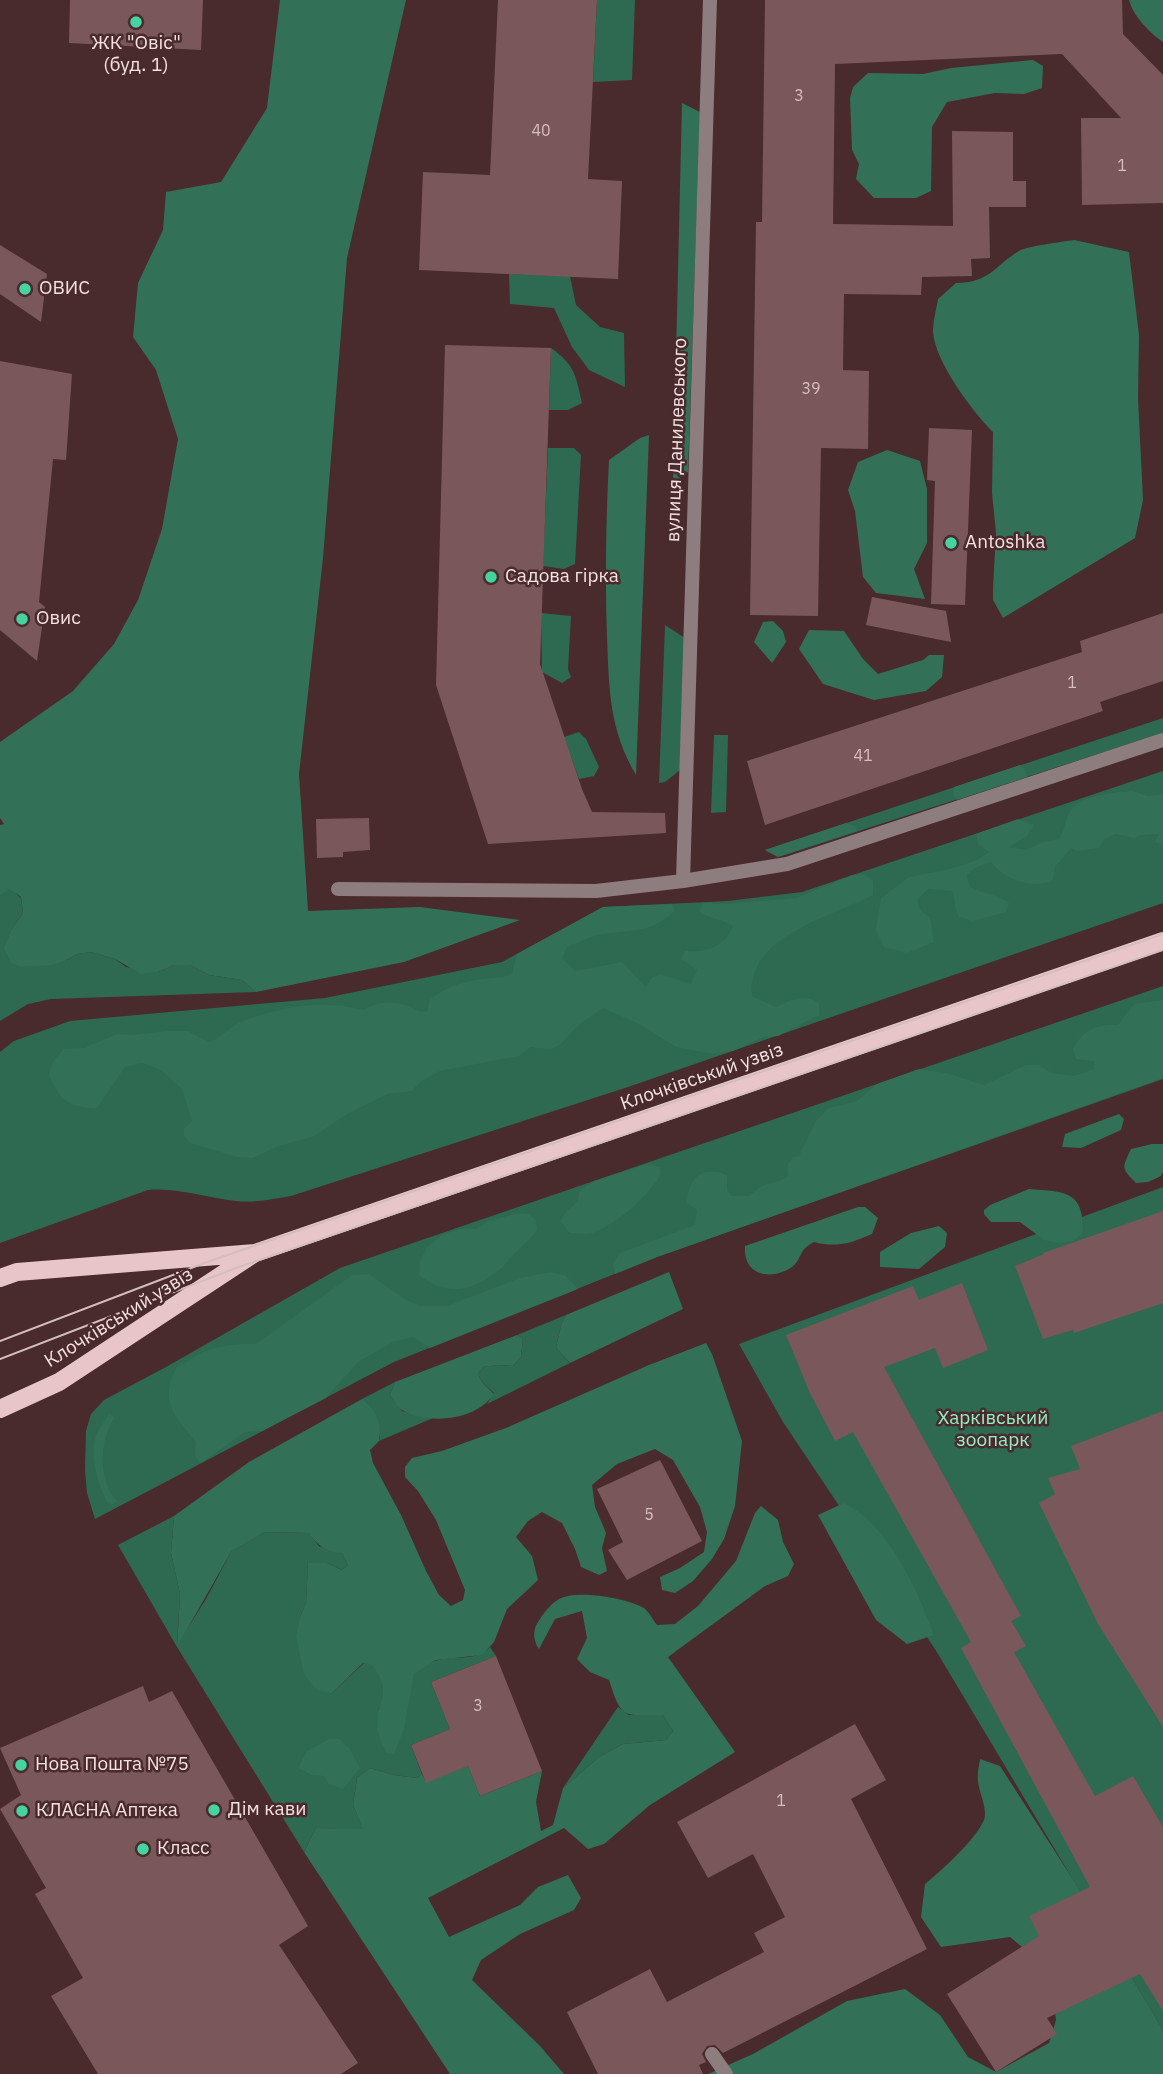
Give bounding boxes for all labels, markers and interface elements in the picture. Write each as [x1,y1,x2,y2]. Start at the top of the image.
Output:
marker: ЖК "Овіс" (буд. 1) [128,14,144,30]
place label: ЖК "Овіс" (буд. 1) [91,33,181,77]
house number: 3 [794,86,804,106]
house number: 40 [531,121,551,141]
house number: 1 [1117,156,1127,176]
place label: ОВИС [39,278,90,300]
marker: ОВИС [17,281,33,297]
street label: вулиця Данилевського [662,338,692,542]
house number: 39 [801,379,821,399]
place label: Antoshka [965,532,1045,554]
marker: Antoshka [943,535,959,551]
place label: Садова гірка [505,566,619,588]
marker: Садова гірка [483,569,499,585]
place label: Овис [36,608,81,630]
marker: Овис [14,611,30,627]
house number: 1 [1067,673,1077,693]
house number: 41 [853,746,873,766]
street label: Клочківський узвіз [618,1038,786,1116]
street label: Клочківський узвіз [41,1263,197,1373]
park label: Харківський зоопарк [938,1408,1048,1452]
house number: 5 [644,1505,654,1525]
house number: 3 [473,1696,483,1716]
place label: Нова Пошта №75 [35,1754,189,1776]
marker: Нова Пошта №75 [13,1757,29,1773]
house number: 1 [776,1791,786,1811]
place label: Дім кави [228,1799,306,1821]
place label: КЛАСНА Аптека [36,1800,178,1822]
marker: Дім кави [206,1802,222,1818]
marker: КЛАСНА Аптека [14,1803,30,1819]
place label: Класс [157,1838,210,1860]
marker: Класс [135,1841,151,1857]

